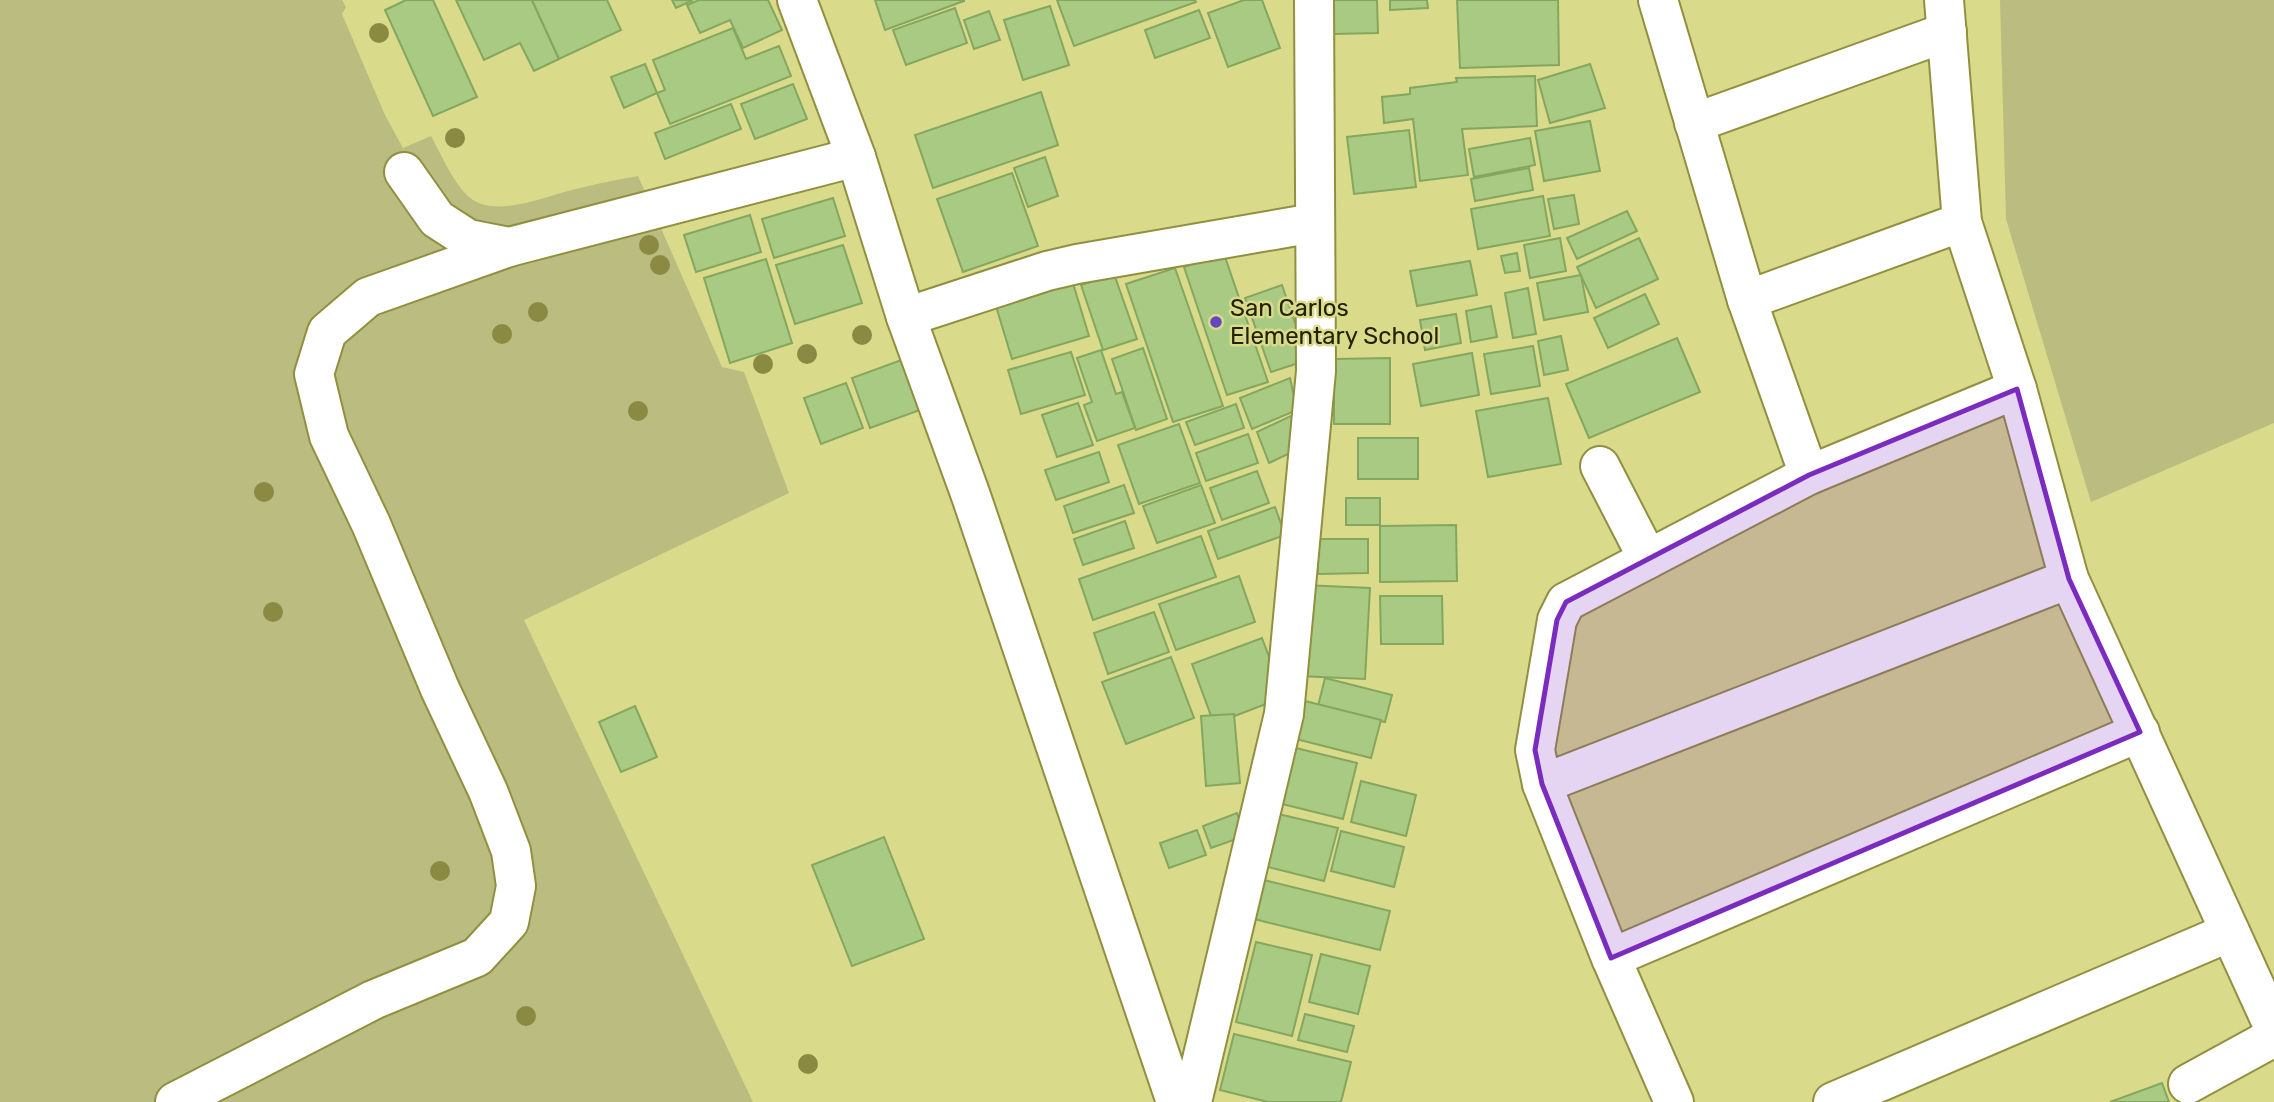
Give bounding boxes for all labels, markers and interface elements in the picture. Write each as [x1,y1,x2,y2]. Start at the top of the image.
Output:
place label: San Carlos Elementary School [1230,294,1439,350]
marker: San Carlos Elementary School [1208,314,1224,330]

